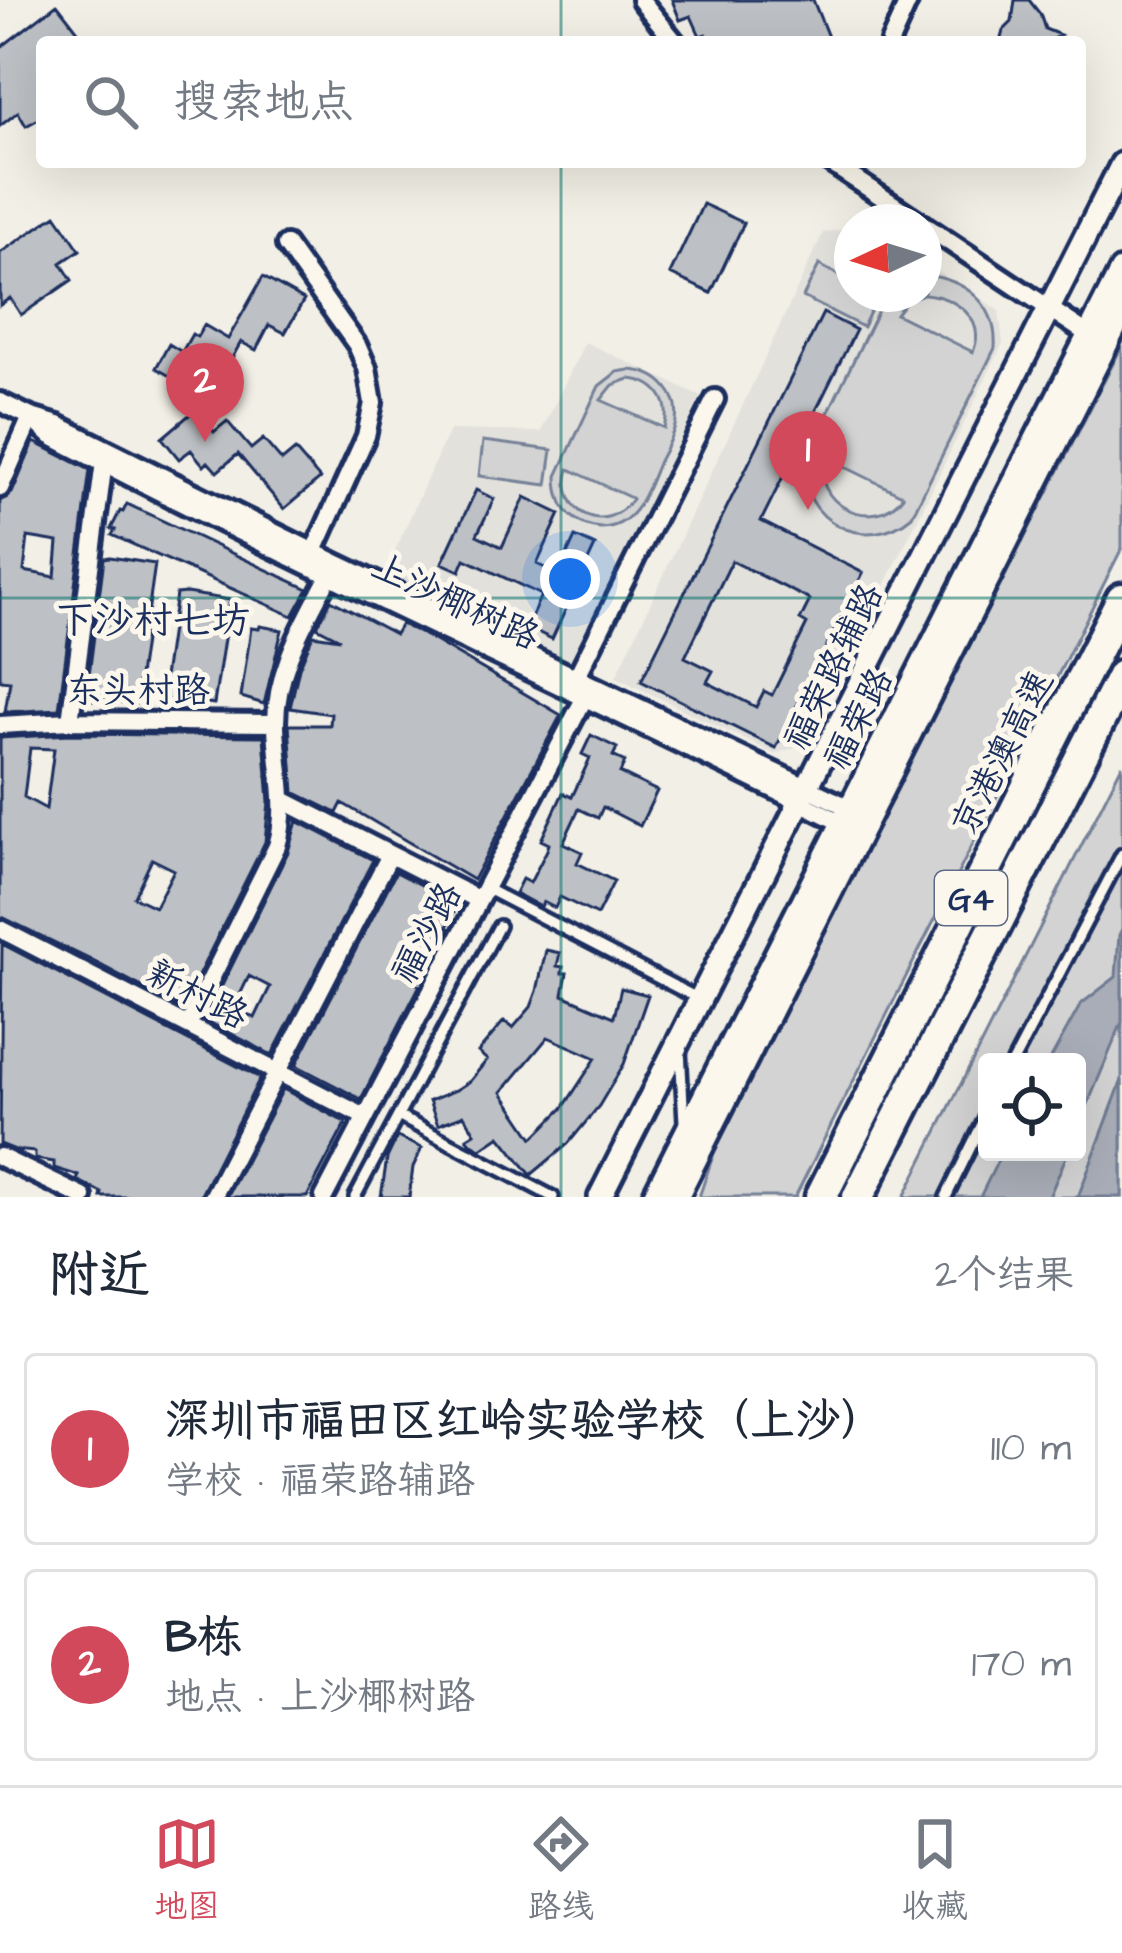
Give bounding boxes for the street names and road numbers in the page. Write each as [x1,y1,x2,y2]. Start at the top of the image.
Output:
street label: 上沙椰树路 [363,541,547,663]
street label: 福荣路辅路 [773,576,891,756]
street label: 福荣路 [813,660,901,776]
street label: 京港澳高速 [940,661,1067,845]
street label: 东头村路 [66,666,210,717]
road number: G4 [935,871,1007,925]
street label: 福沙路 [379,874,475,993]
street label: 新村路 [137,948,257,1042]

